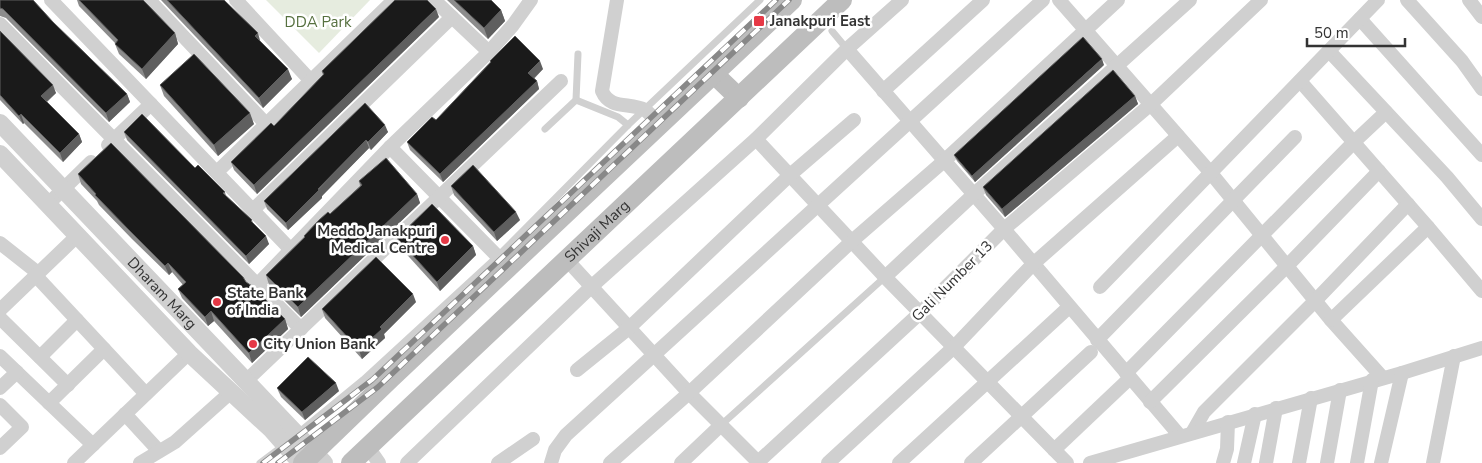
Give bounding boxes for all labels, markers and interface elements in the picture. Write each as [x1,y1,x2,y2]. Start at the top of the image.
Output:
place label: Janakpuri East [769,11,870,31]
park label: DDA Park [285,12,352,32]
marker: Janakpuri East [752,14,766,28]
scale bar [1307,15,1404,47]
text: 50 m [1314,23,1349,43]
street label: Shivaji Marg [560,196,634,267]
place label: Meddo Janakpuri Medical Centre [317,221,435,258]
marker: Meddo Janakpuri Medical Centre [439,234,451,246]
street label: Gali Number 13 [907,236,997,326]
street label: Dharam Marg [123,253,201,333]
place label: State Bank of India [227,283,305,320]
marker: State Bank of India [211,296,223,308]
place label: City Union Bank [263,334,376,354]
marker: City Union Bank [247,338,259,350]

